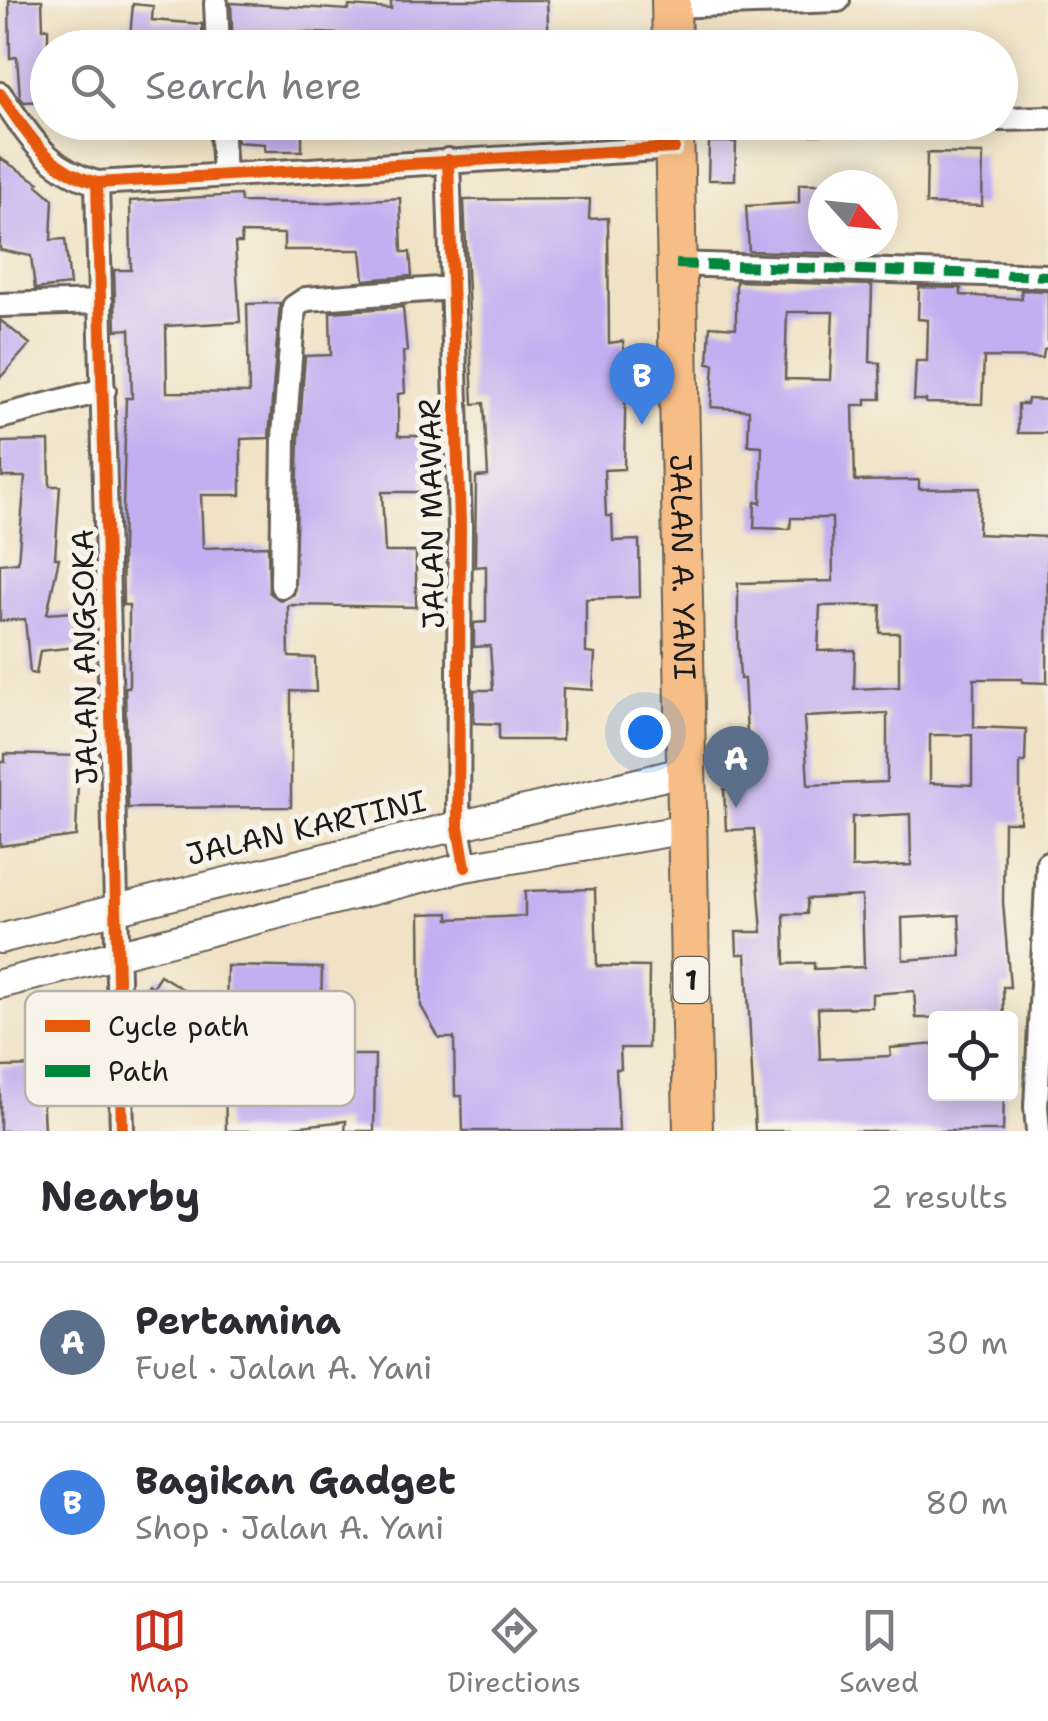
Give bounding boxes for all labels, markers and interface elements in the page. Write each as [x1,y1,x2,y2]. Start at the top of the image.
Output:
search box [30,30,1018,140]
icon: search [65,58,120,113]
text: Search here [145,60,362,111]
north arrow [808,170,898,260]
pin: B [610,342,674,425]
street label: JALAN MAWAR [409,398,454,630]
street label: JALAN A. YANI [660,453,706,680]
street label: JALAN ANGSOKA [62,529,107,785]
your location [620,707,671,758]
pin: A [704,726,768,808]
street label: JALAN KARTINI [182,780,430,875]
road number: 1 [674,957,708,1003]
legend [25,991,355,1106]
text: Cycle path [108,1007,250,1045]
map controls [928,1011,1018,1101]
button: locate [928,1011,1018,1101]
text: Path [108,1052,169,1090]
text: Nearby [40,1168,200,1224]
text: 2 results [871,1175,1008,1218]
text: Pertamina [135,1295,341,1346]
text: A [60,1321,85,1364]
text: 30 m [925,1321,1008,1364]
text: Fuel · Jalan A. Yani [135,1346,432,1389]
text: Bagikan Gadget [135,1455,456,1506]
text: B [63,1481,82,1524]
text: 80 m [925,1481,1008,1524]
text: Shop · Jalan A. Yani [135,1506,444,1549]
tab: Map [129,1603,189,1701]
tab: Directions [448,1603,581,1701]
tab: Saved [839,1603,919,1701]

